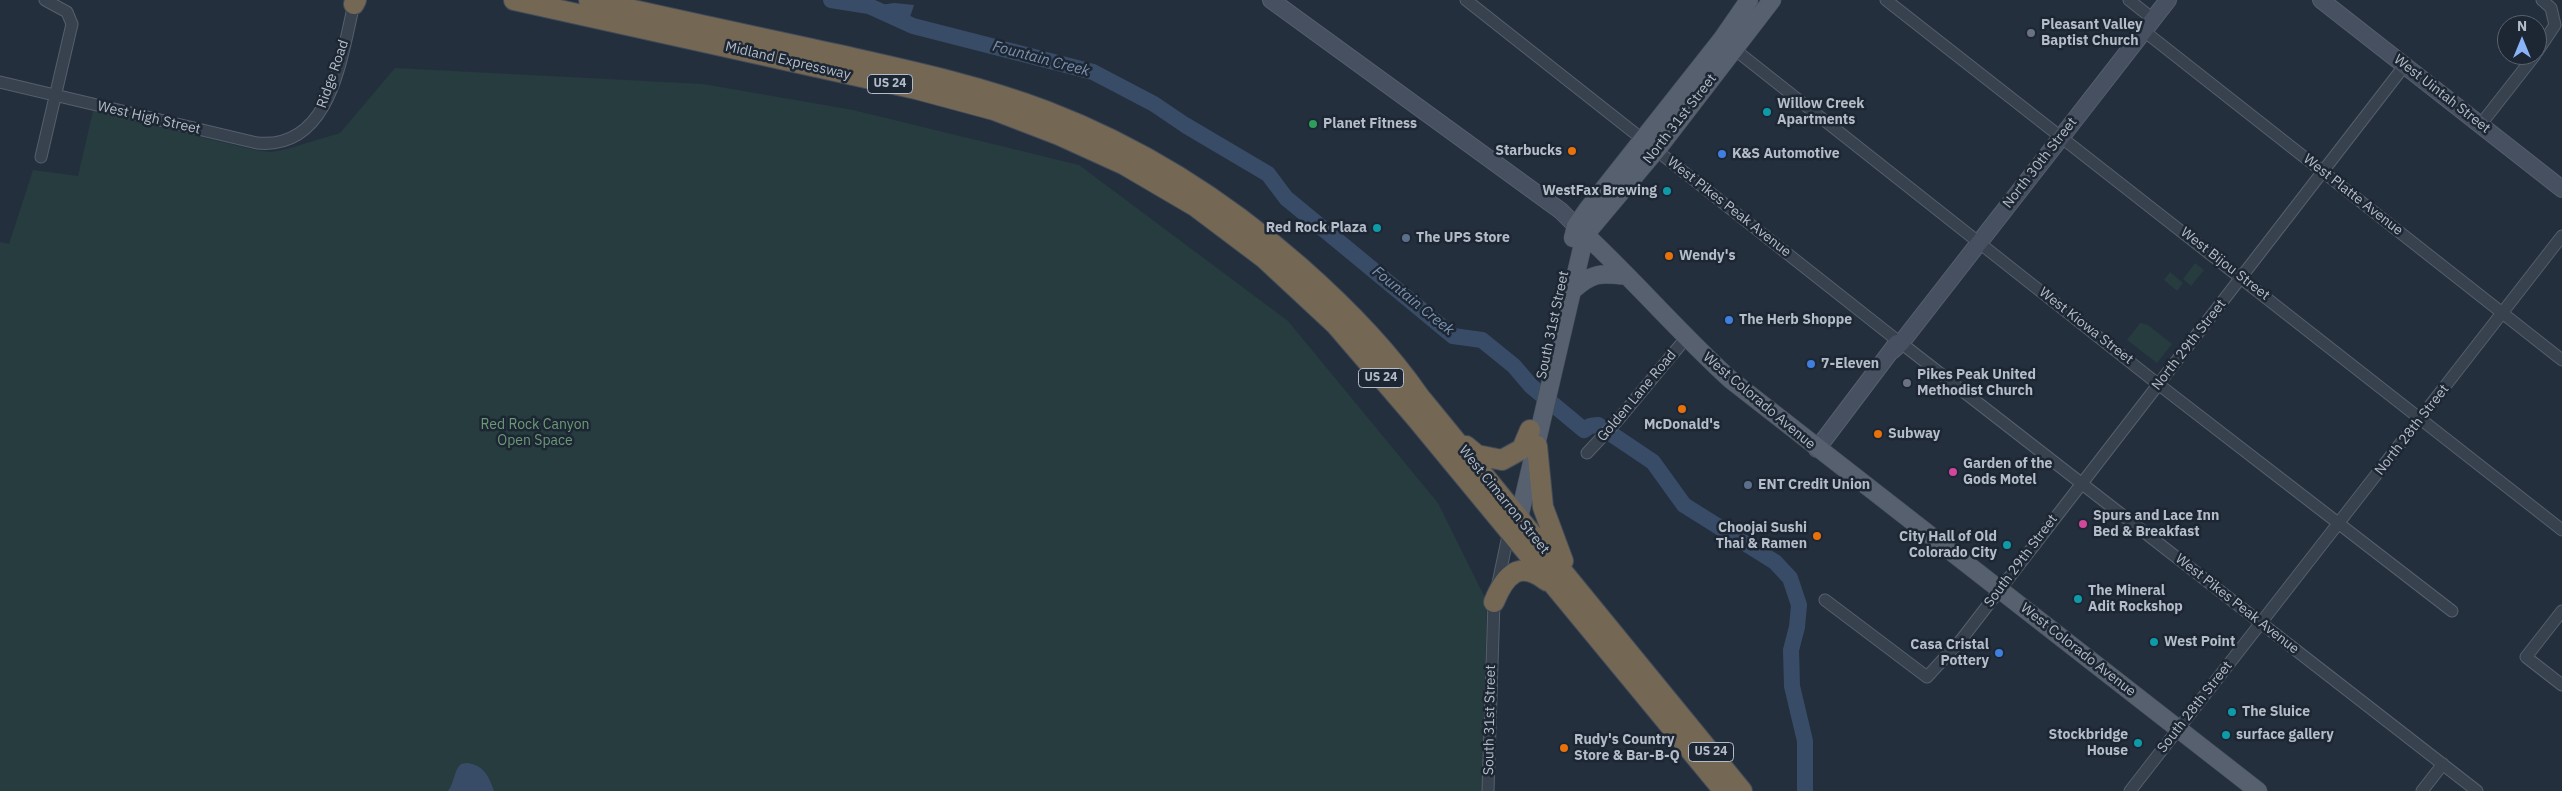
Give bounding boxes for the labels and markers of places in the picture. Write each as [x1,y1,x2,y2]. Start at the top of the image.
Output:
place label: Pleasant Valley Baptist Church [2041,17,2142,49]
marker: Pleasant Valley Baptist Church [2025,27,2037,39]
place label: Willow Creek Apartments [1777,96,1864,128]
marker: Willow Creek Apartments [1761,106,1773,118]
place label: Planet Fitness [1323,116,1417,132]
marker: Planet Fitness [1307,118,1319,130]
place label: Starbucks [1495,143,1562,159]
marker: Starbucks [1566,145,1578,157]
place label: K&S Automotive [1732,146,1840,162]
marker: K&S Automotive [1716,148,1728,160]
place label: WestFax Brewing [1542,183,1657,199]
marker: WestFax Brewing [1661,185,1673,197]
place label: Red Rock Plaza [1266,220,1367,236]
marker: Red Rock Plaza [1371,222,1383,234]
place label: The UPS Store [1416,230,1510,246]
marker: The UPS Store [1400,232,1412,244]
place label: Wendy's [1679,248,1736,264]
marker: Wendy's [1663,250,1675,262]
place label: The Herb Shoppe [1739,312,1852,328]
marker: The Herb Shoppe [1723,314,1735,326]
place label: 7-Eleven [1821,356,1879,372]
marker: 7-Eleven [1805,358,1817,370]
place label: Pikes Peak United Methodist Church [1917,367,2036,400]
marker: Pikes Peak United Methodist Church [1901,377,1913,389]
marker: McDonald's [1676,403,1688,415]
place label: McDonald's [1644,417,1720,433]
place label: Subway [1888,426,1940,442]
marker: Subway [1872,428,1884,440]
place label: Garden of the Gods Motel [1963,456,2052,488]
marker: Garden of the Gods Motel [1947,466,1959,478]
place label: ENT Credit Union [1758,477,1870,493]
marker: ENT Credit Union [1742,479,1754,491]
place label: Spurs and Lace Inn Bed & Breakfast [2093,508,2219,540]
marker: Spurs and Lace Inn Bed & Breakfast [2077,518,2089,530]
place label: Choojai Sushi Thai & Ramen [1716,520,1807,552]
place label: City Hall of Old Colorado City [1899,529,1997,562]
marker: Choojai Sushi Thai & Ramen [1811,530,1823,542]
marker: City Hall of Old Colorado City [2001,539,2013,551]
place label: The Mineral Adit Rockshop [2088,583,2183,616]
marker: The Mineral Adit Rockshop [2072,593,2084,605]
place label: West Point [2164,634,2235,650]
marker: West Point [2148,636,2160,648]
place label: Casa Cristal Pottery [1910,637,1989,670]
marker: Casa Cristal Pottery [1993,647,2005,659]
place label: The Sluice [2242,704,2310,720]
marker: The Sluice [2226,706,2238,718]
place label: Stockbridge House [2049,727,2128,760]
place label: surface gallery [2236,727,2334,743]
marker: surface gallery [2220,729,2232,741]
place label: Rudy's Country Store & Bar-B-Q [1574,732,1680,764]
marker: Stockbridge House [2132,737,2144,749]
marker: Rudy's Country Store & Bar-B-Q [1558,742,1570,754]

